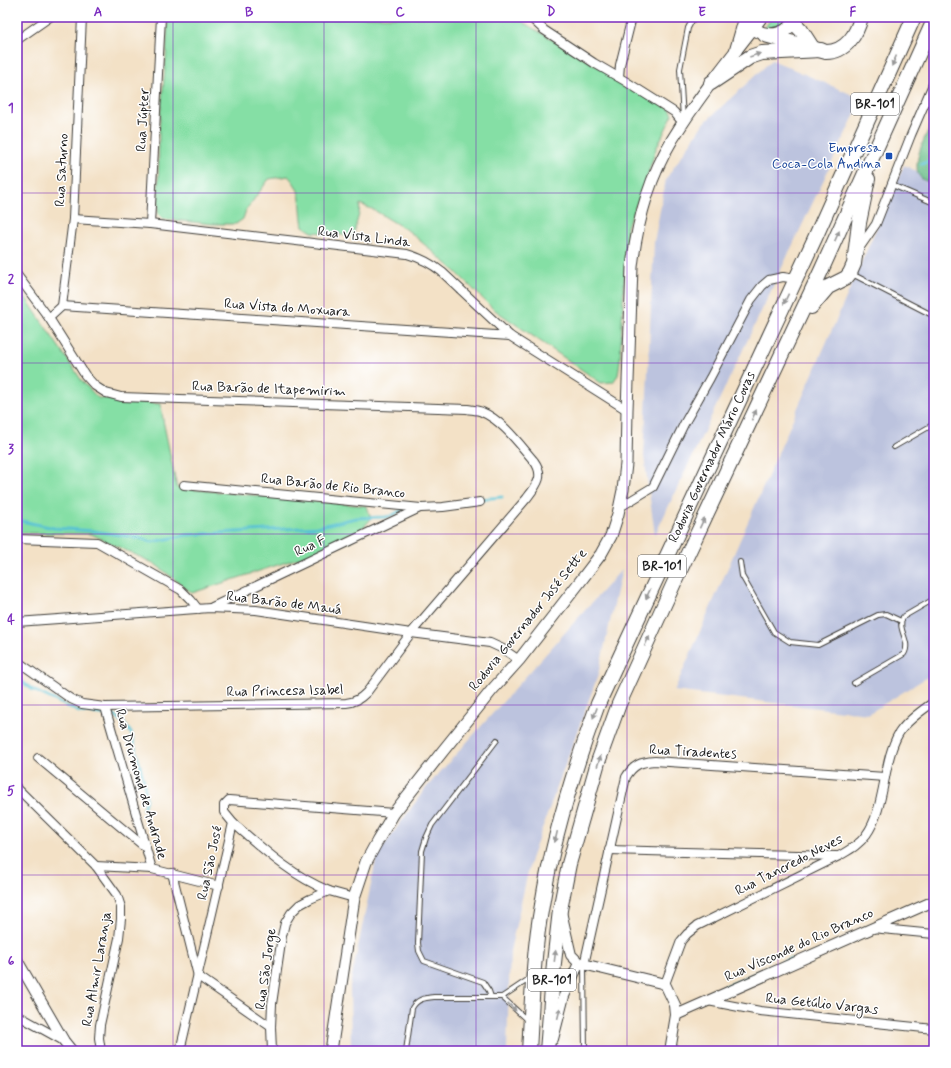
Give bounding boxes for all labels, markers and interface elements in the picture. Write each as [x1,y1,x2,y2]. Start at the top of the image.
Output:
text: A [94,4,102,21]
text: B [245,4,254,21]
text: C [395,4,405,21]
text: D [547,4,556,21]
text: E [698,4,706,21]
text: F [850,4,857,21]
one-way arrow [750,52,762,58]
one-way arrow [891,56,897,67]
street label: Rua Júpter [132,87,154,152]
road number: BR-101 [851,93,899,115]
text: 1 [8,100,14,117]
street label: Rua Saturno [51,133,73,207]
place label: Empresa Coca-Cola Andina [772,139,882,173]
marker: Empresa Coca-Cola Andina [884,151,894,161]
street label: Rua Vista Linda [317,222,412,252]
one-way arrow [834,230,840,241]
text: 2 [8,271,15,288]
one-way arrow [783,293,789,305]
street label: Rua Vista do Moxuara [223,295,351,321]
street label: Rodovia Governador Mário Covas [664,368,760,546]
street label: Rua Barão de Itapemirim [192,377,346,401]
one-way arrow [751,409,757,420]
text: 3 [8,441,14,458]
street label: Rua Barão de Rio Branco [260,469,406,503]
one-way arrow [699,517,705,529]
street label: Rua F [291,531,329,561]
street label: Rodovia Governador José Sette [465,545,591,695]
road number: BR-101 [638,555,686,577]
street label: Rua Barão de Mauá [225,587,343,619]
one-way arrow [645,589,651,601]
text: 4 [7,612,15,629]
one-way arrow [645,634,651,646]
street label: Rua Princesa Isabel [226,681,344,701]
street label: Rua Drumond de Andrade [111,707,171,861]
one-way arrow [592,707,598,719]
street label: Rua Tiradentes [649,741,738,763]
one-way arrow [596,755,602,767]
text: 5 [7,783,15,800]
street label: Rua São José [193,824,227,902]
street label: Rua Tancredo Neves [732,830,846,900]
one-way arrow [553,831,559,843]
street label: Rua Visconde do Rio Branco [722,904,876,986]
street label: Rua Almir Laranja [78,910,116,1028]
street label: Rua São Jorge [251,927,282,1011]
one-way arrow [551,950,558,962]
text: 6 [8,953,15,970]
road number: BR-101 [528,969,576,991]
street label: Rua Getúlio Vargas [765,989,879,1020]
one-way arrow [507,1002,517,1011]
one-way arrow [557,1007,563,1019]

